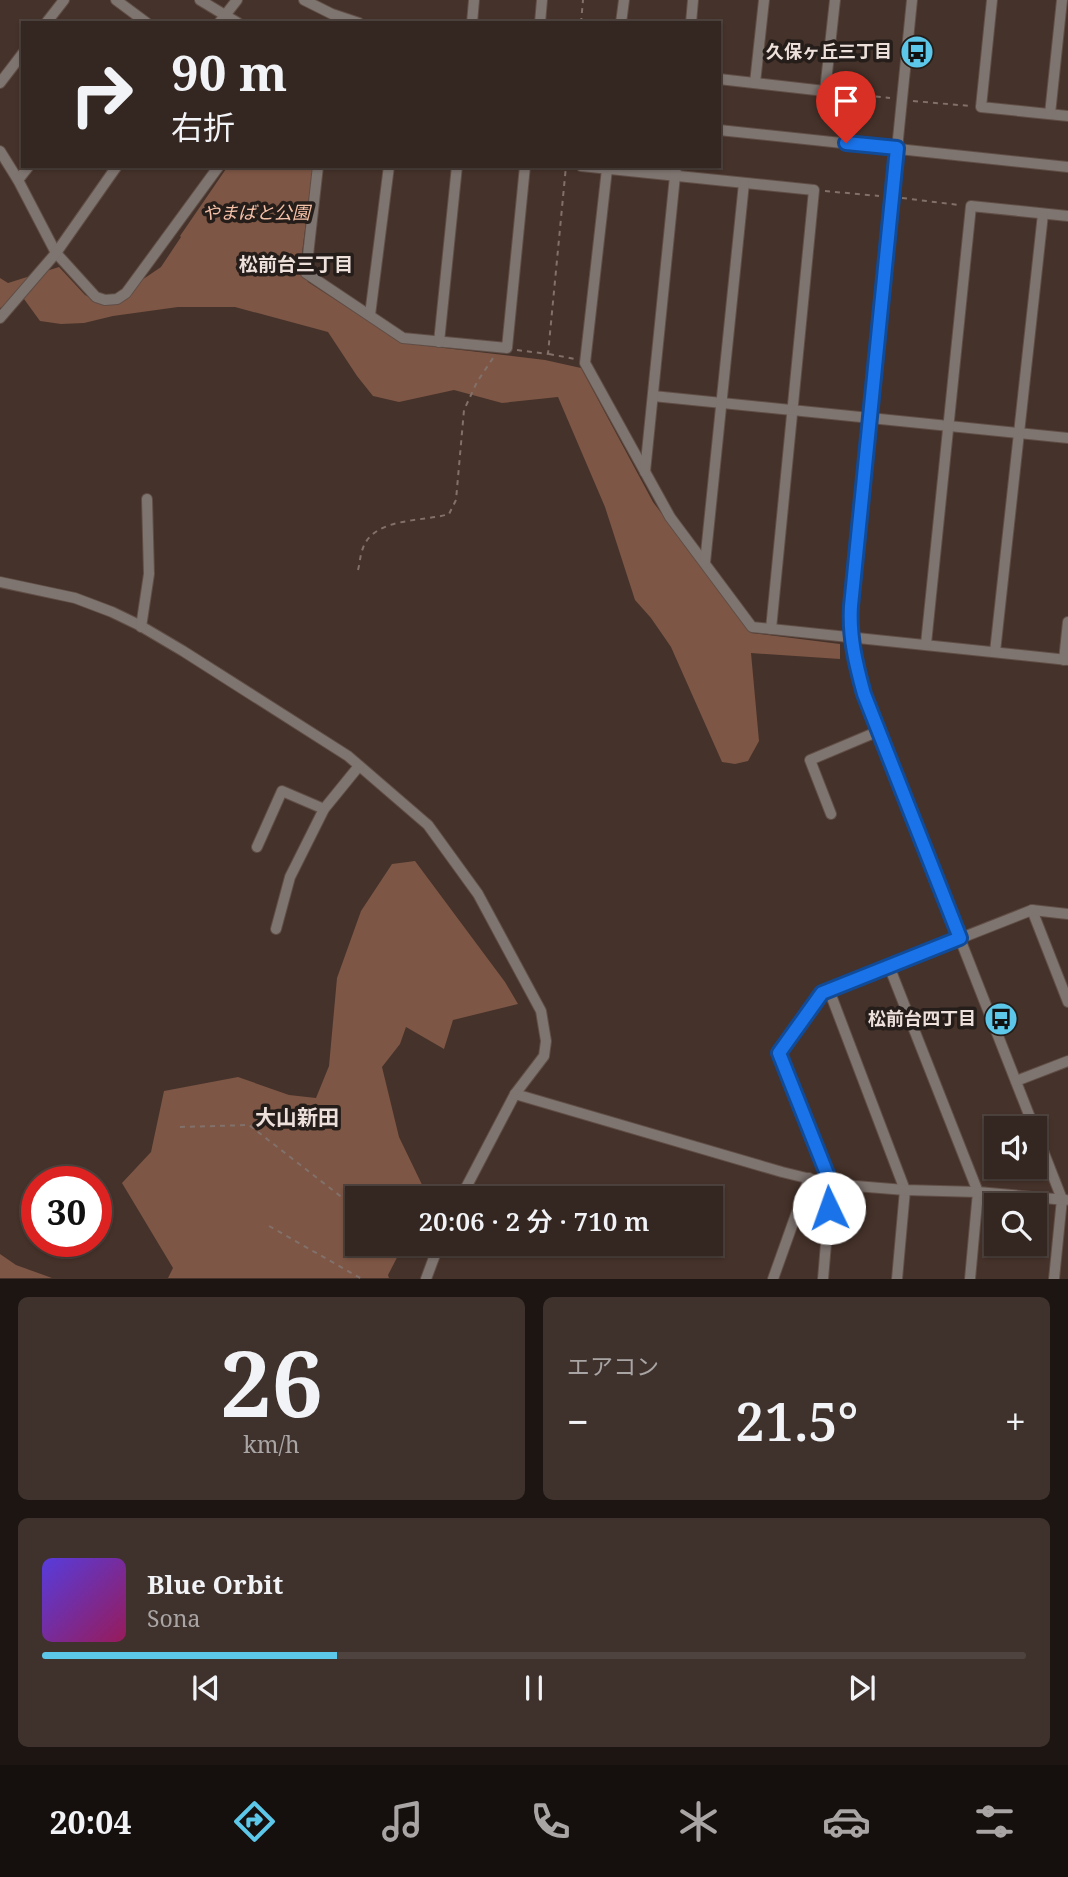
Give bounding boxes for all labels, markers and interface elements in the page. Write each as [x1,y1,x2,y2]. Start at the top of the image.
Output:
bus stop icon: 久保ヶ丘三丁目 [898,33,936,71]
text: 90 m [171,39,287,105]
place label: 久保ヶ丘三丁目 [766,39,892,63]
icon: right [56,49,147,140]
pin [816,71,876,143]
icon: arrive [827,82,865,120]
text: 右折 [171,105,235,148]
park label: やまばと公園 [202,200,313,224]
district label: 松前台三丁目 [239,251,353,277]
bus stop icon: 松前台四丁目 [982,1000,1020,1038]
place label: 松前台四丁目 [868,1006,976,1030]
district label: 大山新田 [255,1103,339,1131]
map controls [984,1116,1047,1256]
button: sound [984,1116,1047,1179]
speed limit sign: 30 [21,1166,112,1257]
position arrow [792,1171,866,1245]
button: search [984,1193,1047,1256]
text: 20:06 · 2 分 · 710 m [418,1203,650,1239]
text: 26 [220,1320,323,1444]
text: エアコン [567,1350,659,1382]
text: 21.5° [735,1385,858,1456]
text: − [567,1395,589,1447]
text: + [1005,1395,1026,1447]
text: km/h [243,1428,300,1460]
text: Blue Orbit [147,1566,283,1602]
text: Sona [147,1602,201,1634]
icon: previous [187,1669,225,1707]
icon: pause [515,1669,553,1707]
icon: next [843,1669,881,1707]
icon: directions [230,1797,279,1846]
icon: music [378,1797,427,1846]
icon: phone [526,1797,575,1846]
icon: climate [674,1797,723,1846]
icon: car [822,1797,871,1846]
icon: filters [970,1797,1019,1846]
text: 20:04 [49,1800,131,1843]

